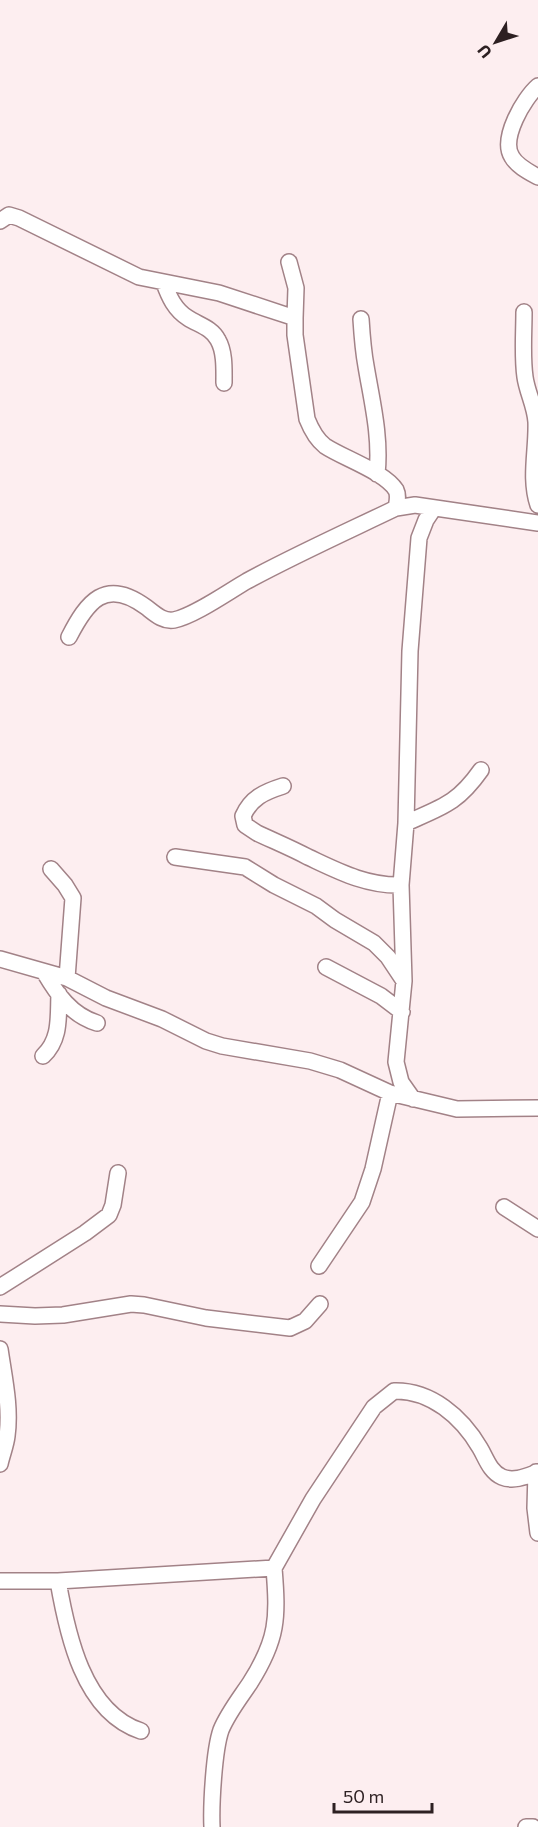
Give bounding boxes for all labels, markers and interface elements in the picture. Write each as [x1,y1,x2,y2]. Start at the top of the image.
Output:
north arrow [466,12,526,72]
text: U [473,41,495,62]
scale bar [334,1776,432,1814]
text: 50 m [343,1785,384,1807]

